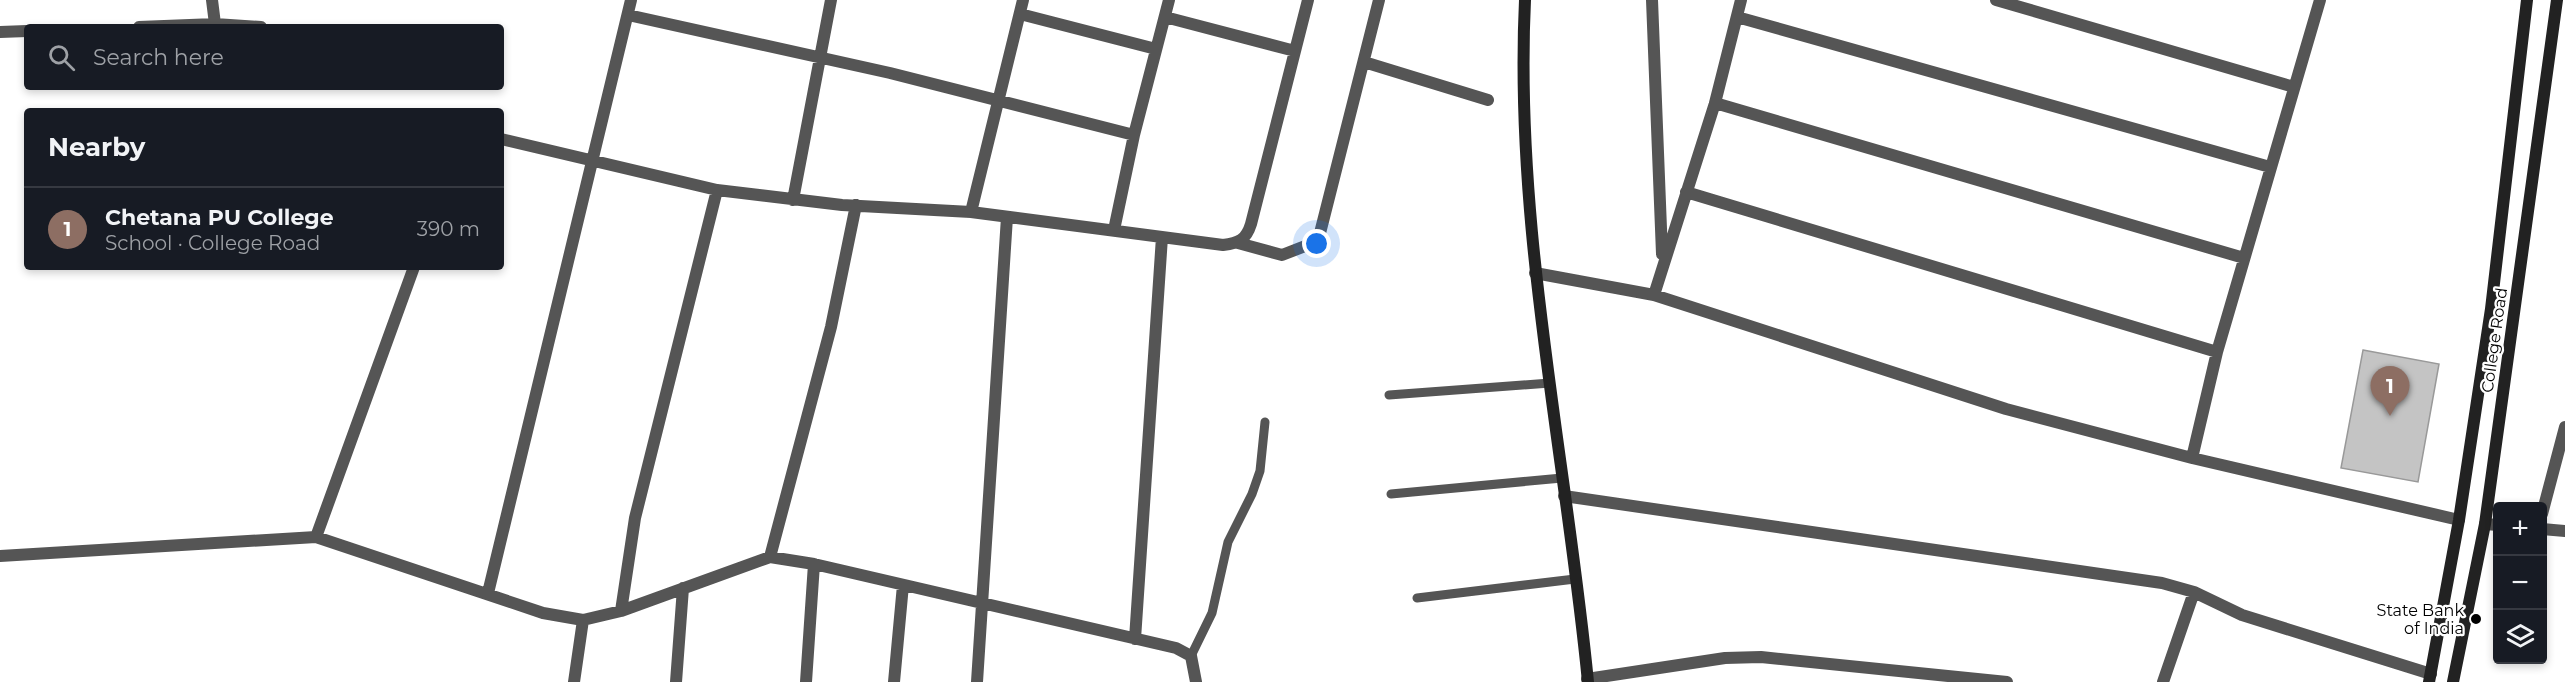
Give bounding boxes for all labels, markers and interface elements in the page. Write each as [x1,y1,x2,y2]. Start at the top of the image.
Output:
search box [24,24,504,90]
icon: search [45,41,78,74]
text: Search here [93,44,224,71]
text: Nearby [48,131,145,163]
text: Chetana PU College [105,204,334,231]
text: 1 [64,217,71,241]
text: 390 m [417,217,480,241]
your location [1302,229,1331,258]
text: School · College Road [105,231,320,255]
street label: College Road [2478,286,2511,394]
pin: 1 [2370,366,2410,416]
map controls [2493,502,2547,664]
button: + [2493,502,2547,556]
button: − [2493,556,2547,610]
place label: State Bank of India [2377,601,2464,638]
button: layers [2493,610,2547,664]
marker: State Bank of India [2469,612,2483,626]

